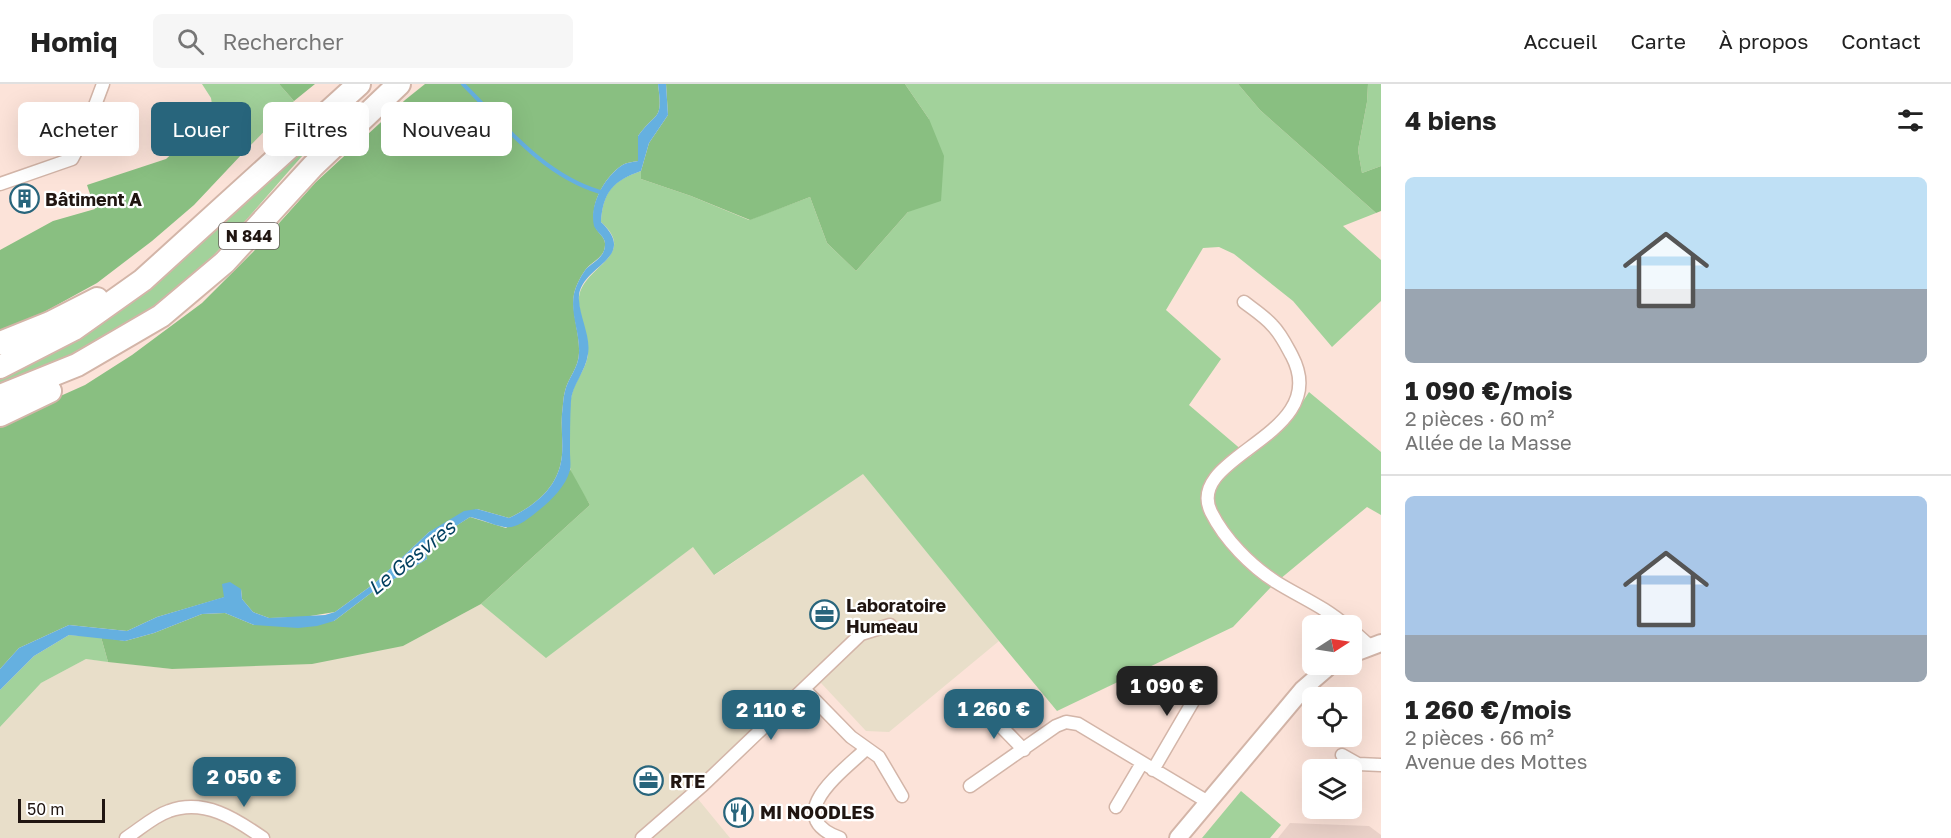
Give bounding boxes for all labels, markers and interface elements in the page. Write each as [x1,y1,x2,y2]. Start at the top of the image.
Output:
search box [153,14,573,68]
text: Homiq [30,25,117,58]
icon: search [174,25,207,58]
text: Rechercher [222,28,344,55]
text: Accueil [1524,28,1597,54]
text: Carte [1630,28,1686,54]
text: À propos [1719,28,1808,54]
text: Contact [1841,28,1921,54]
chip: Acheter [18,102,139,156]
chip: Louer [151,102,251,156]
chip: Filtres [263,102,369,156]
chip: Nouveau [381,102,512,156]
icon: filters [1894,104,1927,137]
text: 4 biens [1405,105,1497,136]
building icon: Bâtiment A [8,183,40,215]
place label: Bâtiment A [45,188,142,210]
icon: home [1612,216,1720,324]
road number: N 844 [219,223,279,249]
text: 1 090 €/mois [1405,375,1573,406]
text: 2 pièces · 60 m² [1405,406,1554,430]
text: Allée de la Masse [1405,430,1572,454]
water label: Le Gesvres [363,514,460,599]
icon: home [1612,535,1720,643]
place label: Laboratoire Humeau [846,594,947,637]
office icon: Laboratoire Humeau [809,599,841,631]
north arrow [1302,615,1362,675]
map controls [1302,615,1362,819]
pin: 1 090 € [1112,666,1222,717]
text: 1 090 € [1130,673,1204,697]
button: locate [1302,687,1362,747]
pin: 1 260 € [939,689,1049,740]
pin: 2 110 € [716,690,826,741]
text: 1 260 €/mois [1405,694,1572,725]
text: 1 260 € [958,696,1030,720]
text: 2 110 € [736,697,806,721]
text: 2 pièces · 66 m² [1405,725,1554,749]
text: Avenue des Mottes [1405,749,1587,773]
pin: 2 050 € [189,757,299,808]
button: layers [1302,759,1362,819]
text: 2 050 € [207,764,281,788]
office icon: RTE [633,765,665,797]
place label: RTE [670,770,705,792]
scale bar [18,796,105,824]
restaurant icon: MI NOODLES [723,796,755,828]
text: 50 m [27,799,64,819]
place label: MI NOODLES [760,801,874,823]

